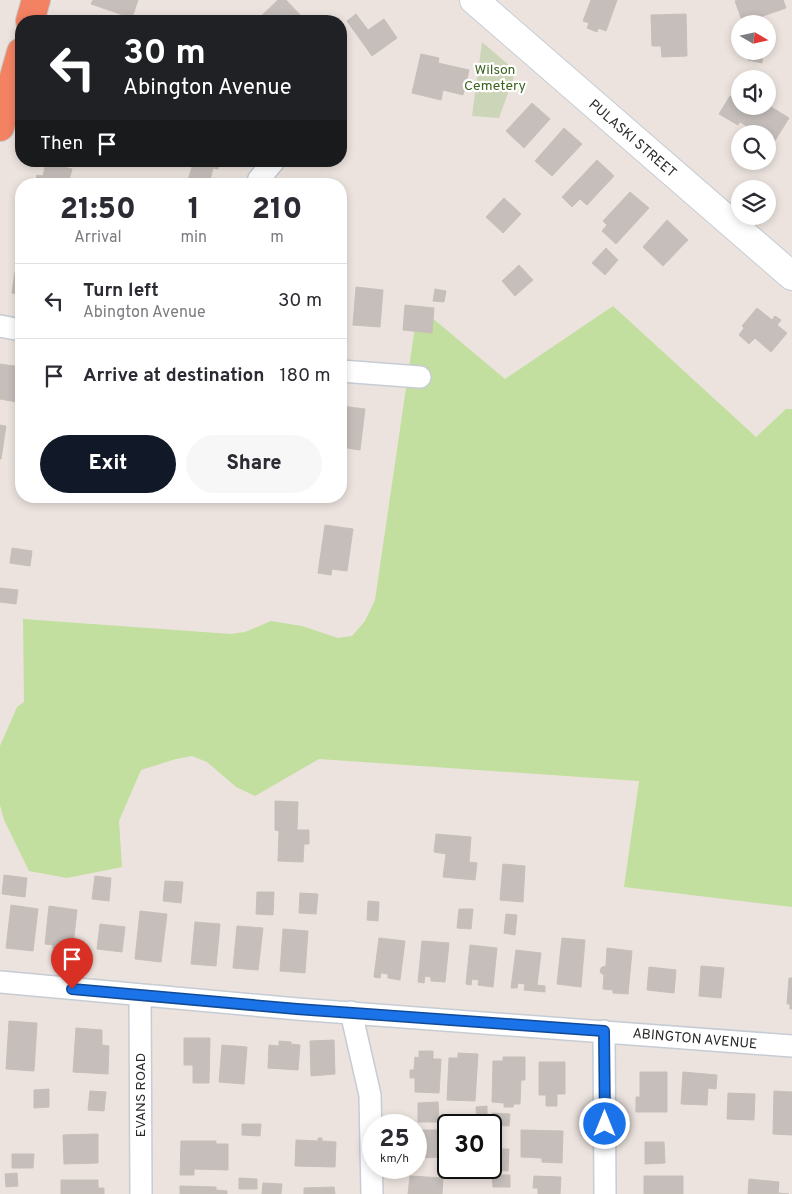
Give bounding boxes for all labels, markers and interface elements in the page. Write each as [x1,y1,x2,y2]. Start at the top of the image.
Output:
north arrow [731,15,776,60]
map controls [731,15,776,225]
text: 30 m [123,32,206,76]
icon: left [40,35,105,100]
park label: Wilson Cemetery [464,62,526,95]
button: sound [731,70,776,115]
text: Abington Avenue [123,75,291,102]
street label: PULASKI STREET [585,96,679,182]
button: search [731,125,776,170]
icon: arrive [93,130,121,158]
text: Then [40,132,83,156]
button: layers [731,180,776,225]
text: 21:50 [60,192,136,229]
text: 1 [188,192,200,229]
text: 210 [252,192,302,229]
text: Arrival [74,228,122,248]
text: min [180,228,207,248]
text: m [270,228,284,248]
text: Turn left [83,279,159,303]
icon: left [40,287,68,315]
text: 30 m [278,289,322,313]
text: Abington Avenue [83,303,206,323]
icon: arrive [40,362,68,390]
text: Arrive at destination [83,364,264,388]
text: 180 m [279,364,331,388]
button: Exit [40,435,176,493]
button: Share [186,435,322,493]
pin [51,938,93,989]
icon: arrive [58,945,86,973]
street label: ABINGTON AVENUE [632,1026,758,1053]
street label: EVANS ROAD [133,1053,150,1137]
position arrow [578,1097,630,1149]
speed limit sign: 30 [437,1114,502,1179]
text: 25 [379,1124,410,1156]
text: km/h [380,1151,409,1167]

